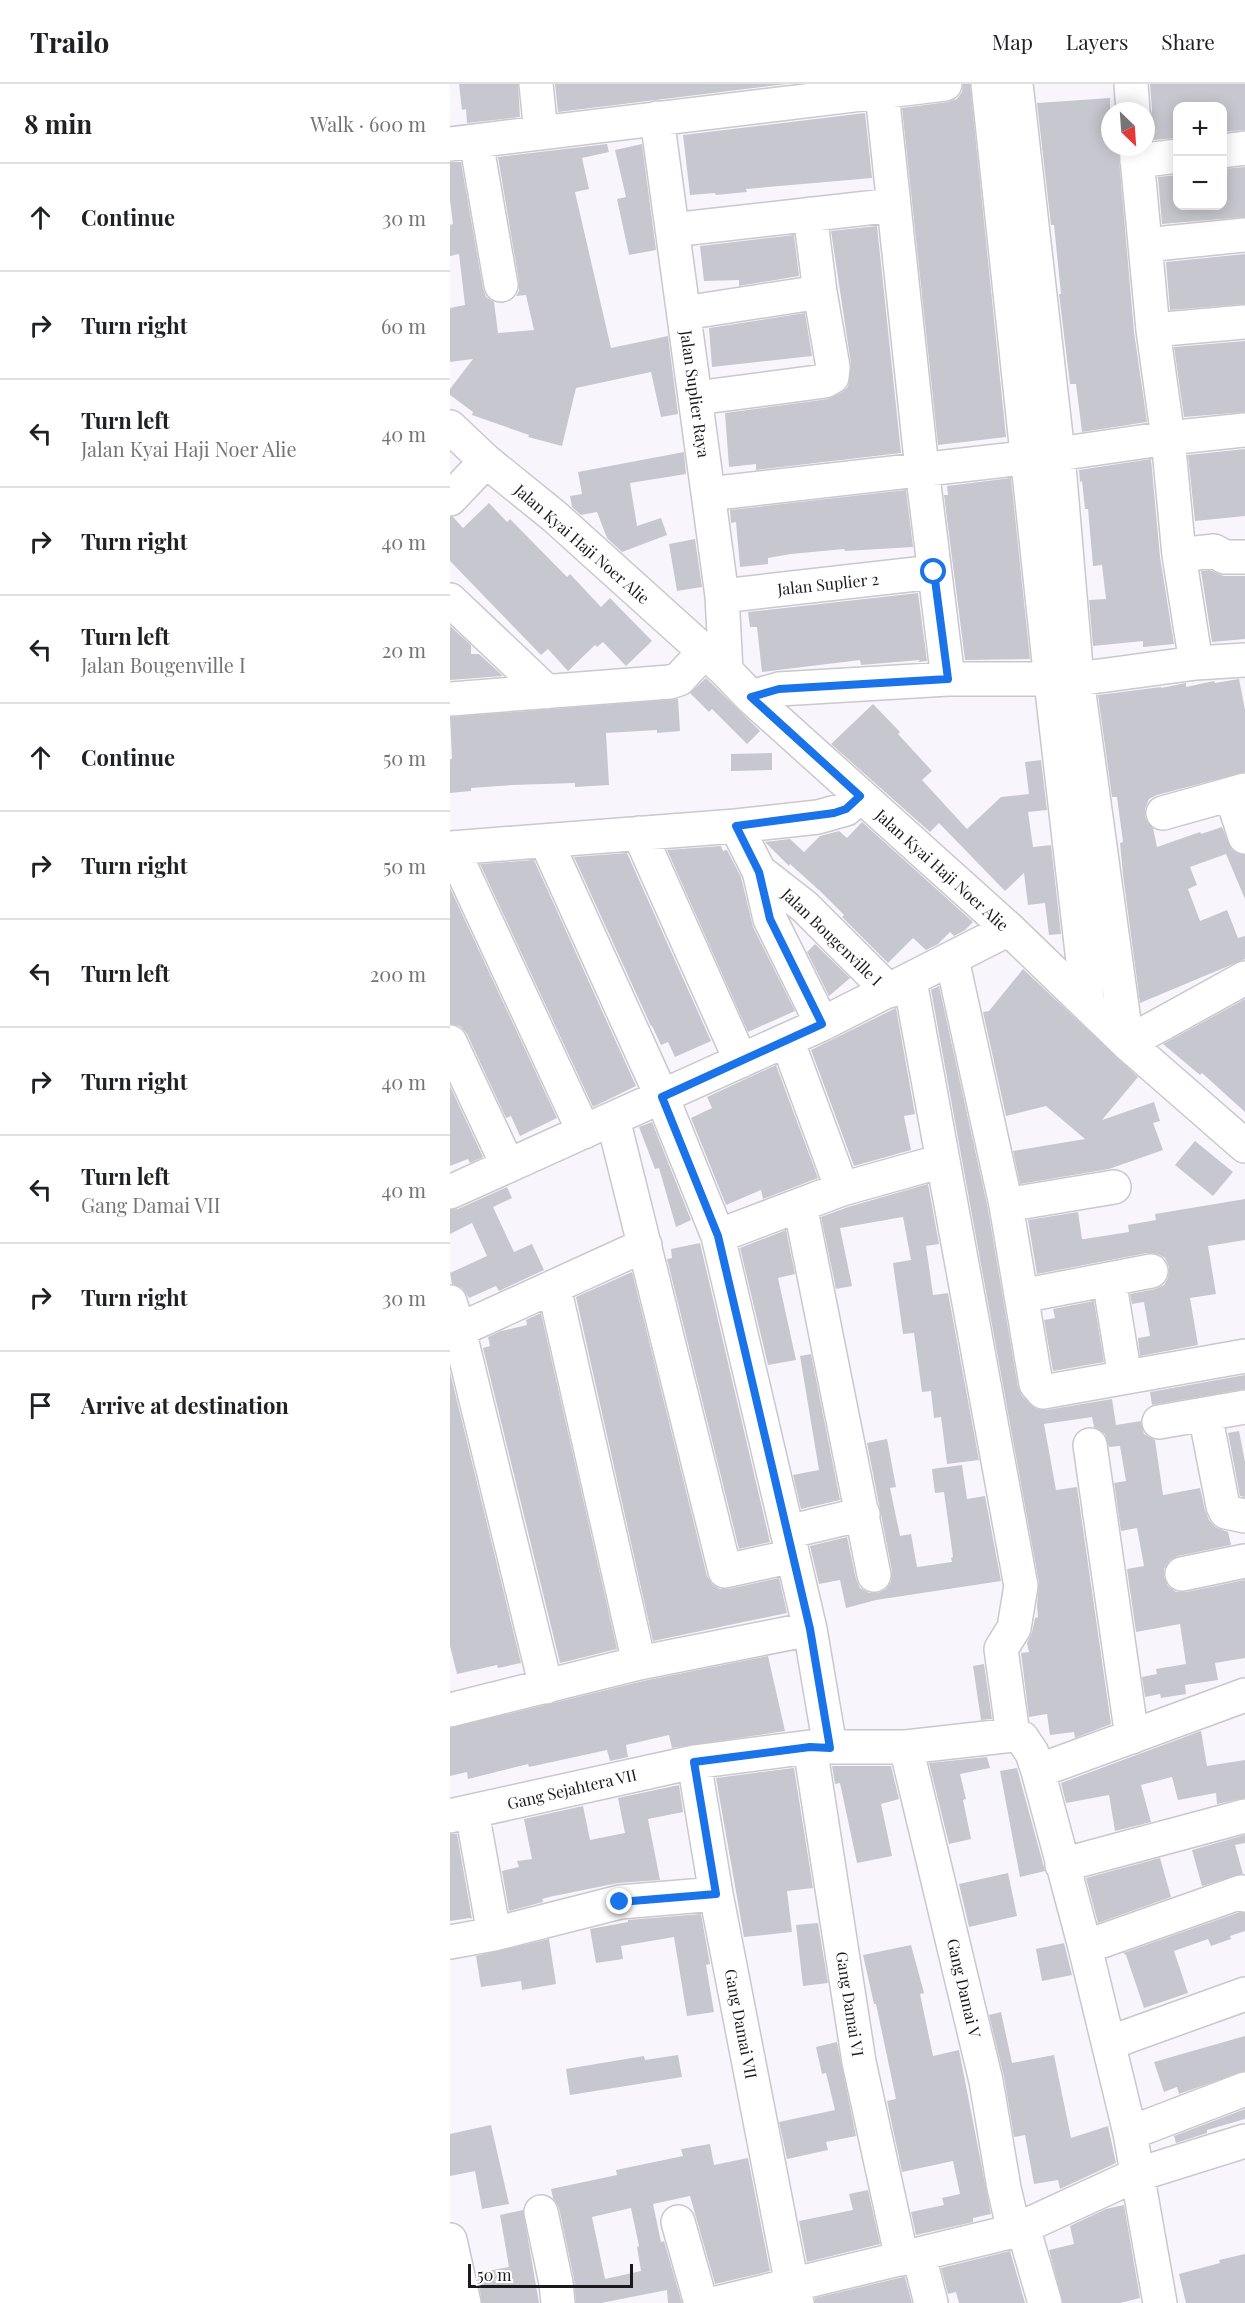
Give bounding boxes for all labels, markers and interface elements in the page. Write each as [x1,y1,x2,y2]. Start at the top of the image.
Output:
text: Trailo [30,23,109,60]
text: Map [992,27,1033,55]
text: Layers [1066,27,1128,55]
text: Share [1161,27,1215,55]
north arrow [1101,102,1155,156]
map controls [1173,102,1227,210]
button: + [1173,102,1227,156]
text: 8 min [24,106,92,141]
text: Walk · 600 m [310,110,426,137]
button: − [1173,156,1227,210]
icon: ahead [24,201,57,234]
text: Continue [81,202,175,232]
text: 30 m [382,204,426,231]
icon: right [24,309,57,342]
text: Turn right [81,310,187,340]
text: 60 m [381,312,426,339]
street label: Jalan Suplier Raya [676,328,715,459]
text: Turn left [81,405,170,435]
icon: left [24,417,57,450]
text: 40 m [381,420,426,447]
text: Jalan Kyai Haji Noer Alie [81,435,297,462]
street label: Jalan Kyai Haji Noer Alie [510,478,654,608]
icon: right [24,525,57,558]
text: Turn right [81,526,187,556]
text: 40 m [381,528,426,555]
route start [920,558,946,584]
street label: Jalan Suplier 2 [775,568,880,599]
text: Turn left [81,621,170,651]
icon: left [24,633,57,666]
text: 20 m [382,636,426,663]
text: Jalan Bougenville I [81,651,246,678]
icon: ahead [24,741,57,774]
text: Continue [81,742,175,772]
text: 50 m [383,744,426,771]
street label: Jalan Kyai Haji Noer Alie [870,803,1013,935]
icon: right [24,849,57,882]
text: Turn right [81,850,187,880]
text: 50 m [383,852,426,879]
street label: Jalan Bougenville I [777,883,887,990]
icon: left [24,957,57,990]
text: Turn left [81,958,170,988]
text: 200 m [370,960,426,987]
icon: right [24,1065,57,1098]
text: Turn right [81,1066,187,1096]
text: 40 m [381,1068,426,1095]
text: Turn left [81,1161,170,1191]
icon: left [24,1173,57,1206]
text: 40 m [381,1176,426,1203]
text: Gang Damai VII [81,1191,221,1218]
icon: right [24,1281,57,1314]
text: Turn right [81,1282,187,1312]
text: 30 m [382,1284,426,1311]
icon: arrive [24,1389,57,1422]
text: Arrive at destination [81,1390,289,1420]
street label: Gang Sejahtera VII [505,1763,639,1814]
route end [606,1888,632,1914]
street label: Gang Damai V [943,1936,986,2040]
street label: Gang Damai VI [832,1950,869,2058]
street label: Gang Damai VII [721,1967,762,2081]
scale bar [468,2261,633,2288]
text: 50 m [477,2264,511,2285]

